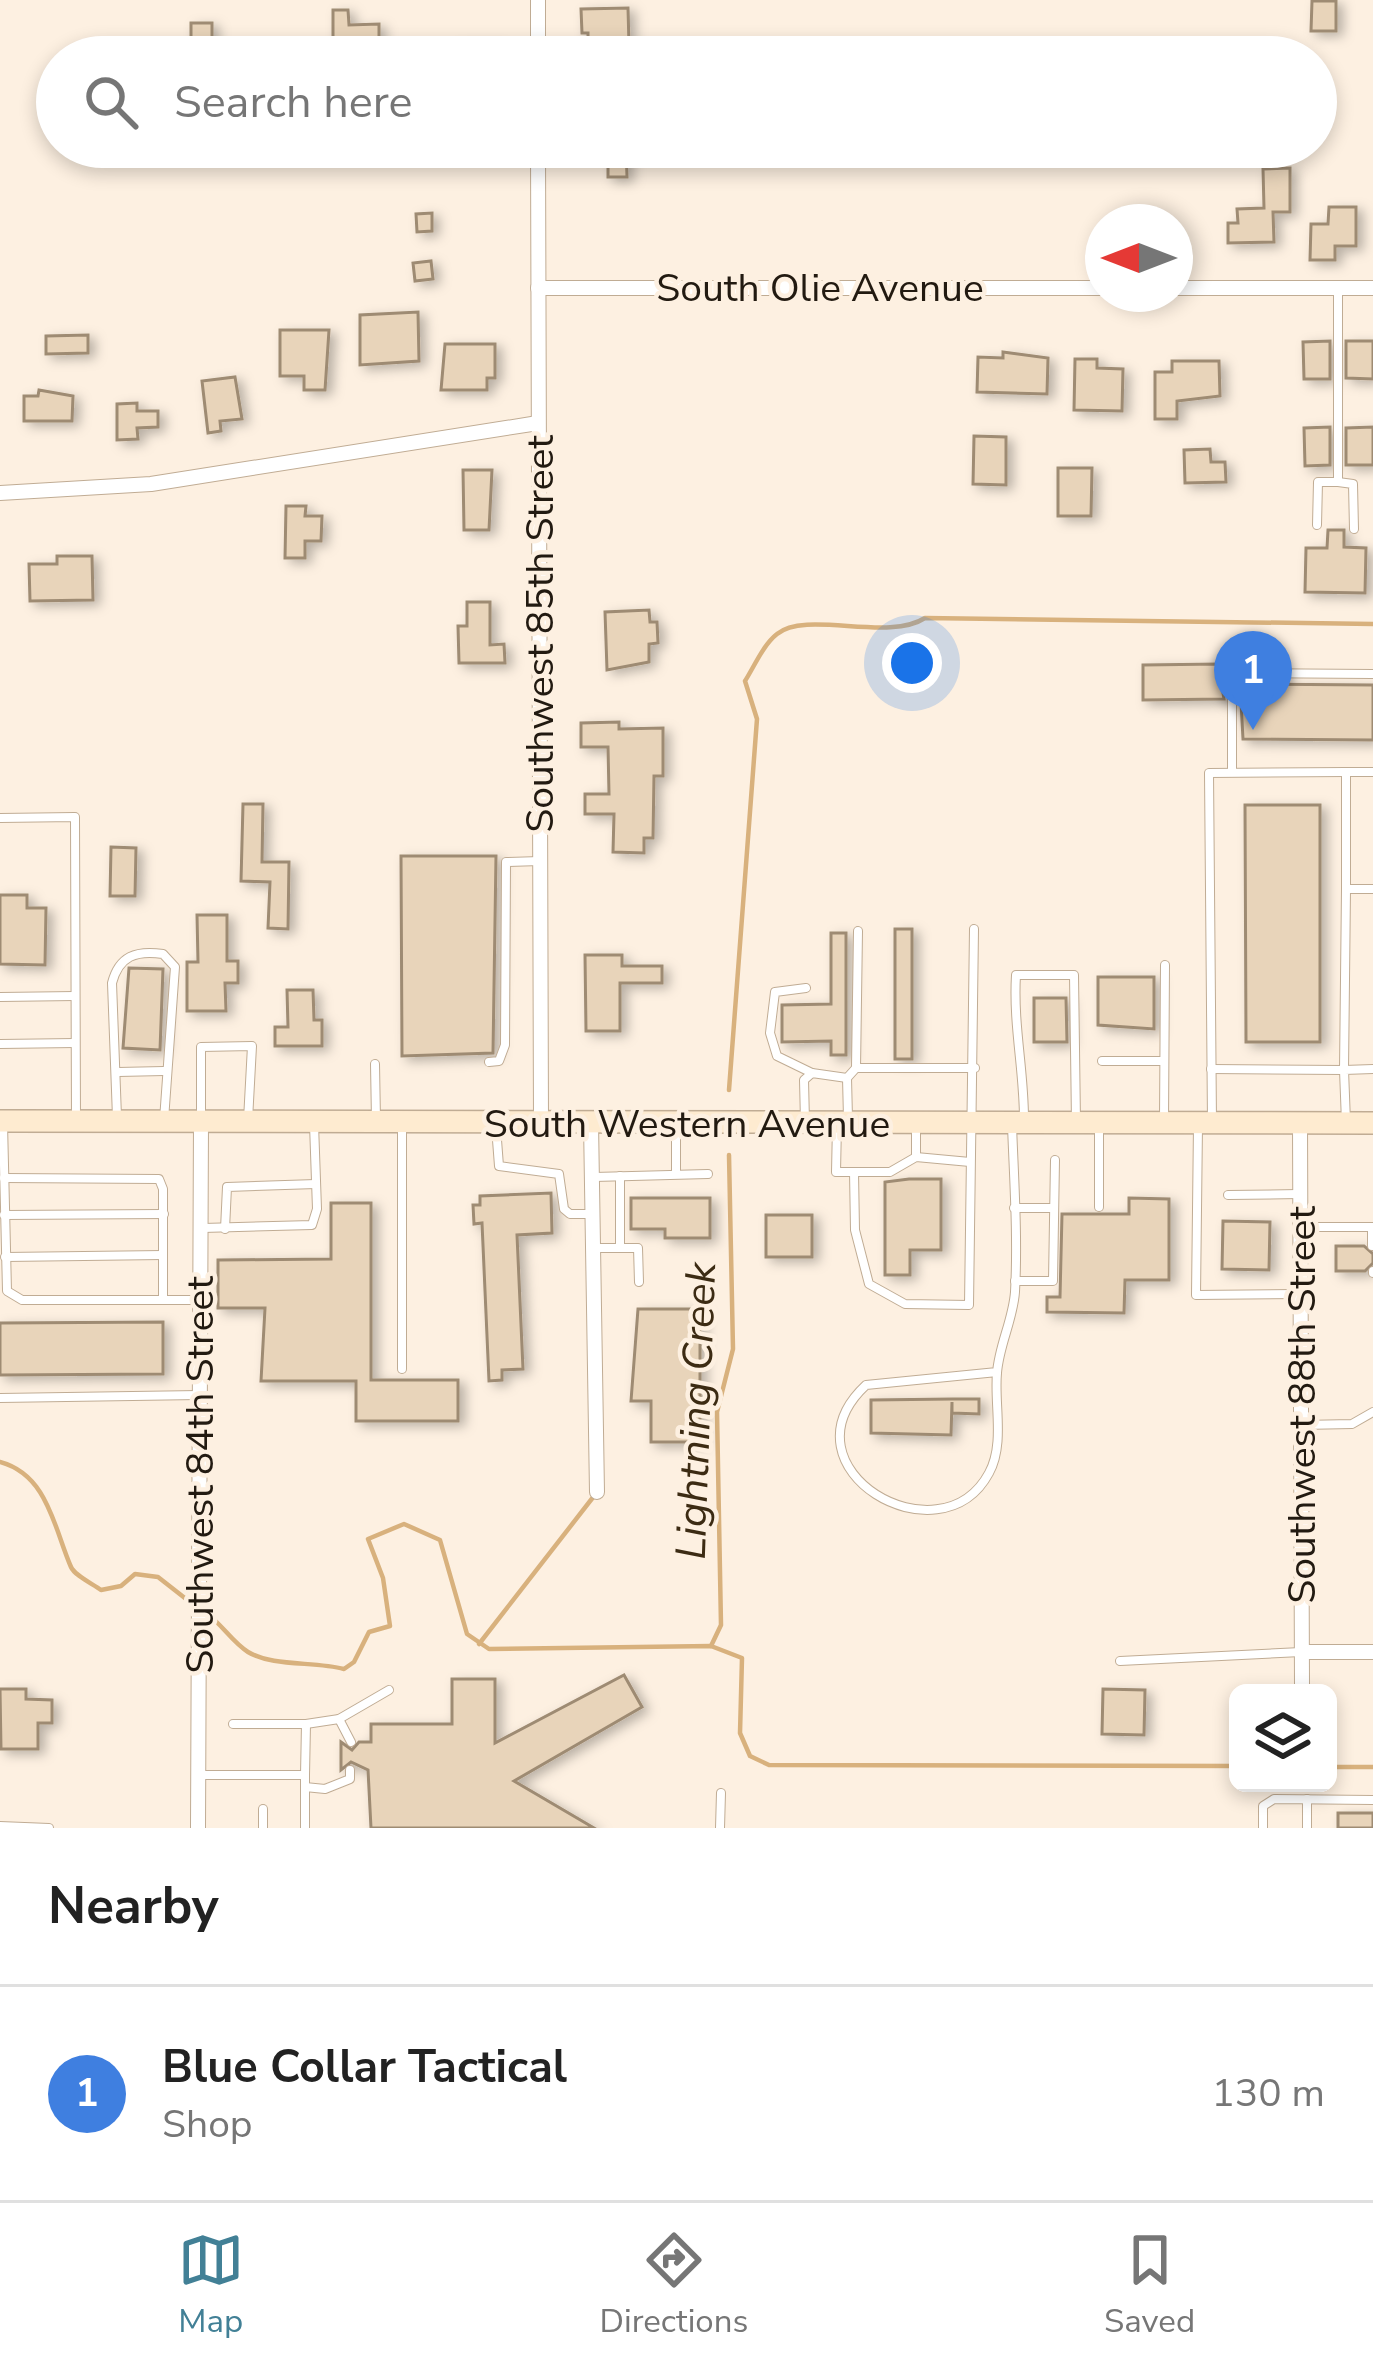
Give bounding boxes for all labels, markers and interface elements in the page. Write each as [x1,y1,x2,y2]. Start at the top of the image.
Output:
search box [36,36,1337,168]
icon: search [78,69,144,135]
text: Search here [174,72,413,133]
north arrow [1085,204,1193,312]
street label: South Olie Avenue [656,262,984,315]
street label: Southwest 85th Street [514,435,567,833]
pin: 1 [1214,631,1292,730]
your location [882,633,942,693]
street label: South Western Avenue [484,1098,890,1151]
street label: Southwest 88th Street [1276,1206,1329,1604]
water label: Lightning Creek [663,1261,730,1561]
street label: Southwest 84th Street [174,1276,227,1674]
map controls [1229,1684,1337,1792]
button: layers [1229,1684,1337,1792]
text: Nearby [48,1871,219,1941]
text: Blue Collar Tactical [162,2037,567,2098]
text: 1 [75,2067,99,2120]
text: 130 m [1211,2067,1325,2120]
text: Shop [162,2098,253,2151]
tab: Map [178,2227,244,2344]
tab: Directions [600,2227,748,2344]
tab: Saved [1104,2227,1195,2344]

